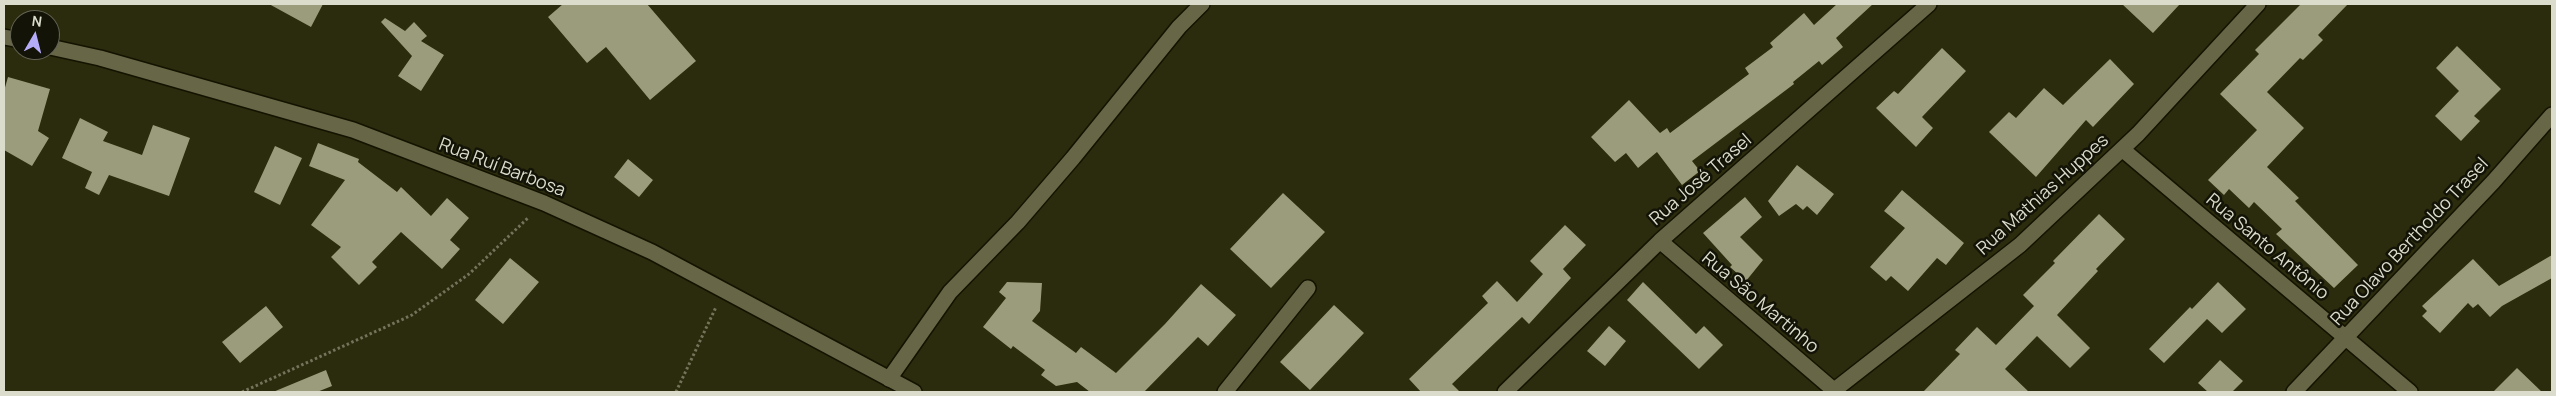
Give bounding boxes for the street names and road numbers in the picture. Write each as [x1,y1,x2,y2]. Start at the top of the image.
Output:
street label: Rua José Trasel [1646,130,1756,230]
street label: Rua Mathias Huppes [1973,130,2113,260]
street label: Rua Ruí Barbosa [436,134,568,202]
street label: Rua Olavo Bertholdo Trasel [2327,154,2493,330]
street label: Rua Santo Antônio [2201,189,2333,305]
street label: Rua São Martinho [1697,248,1823,358]

